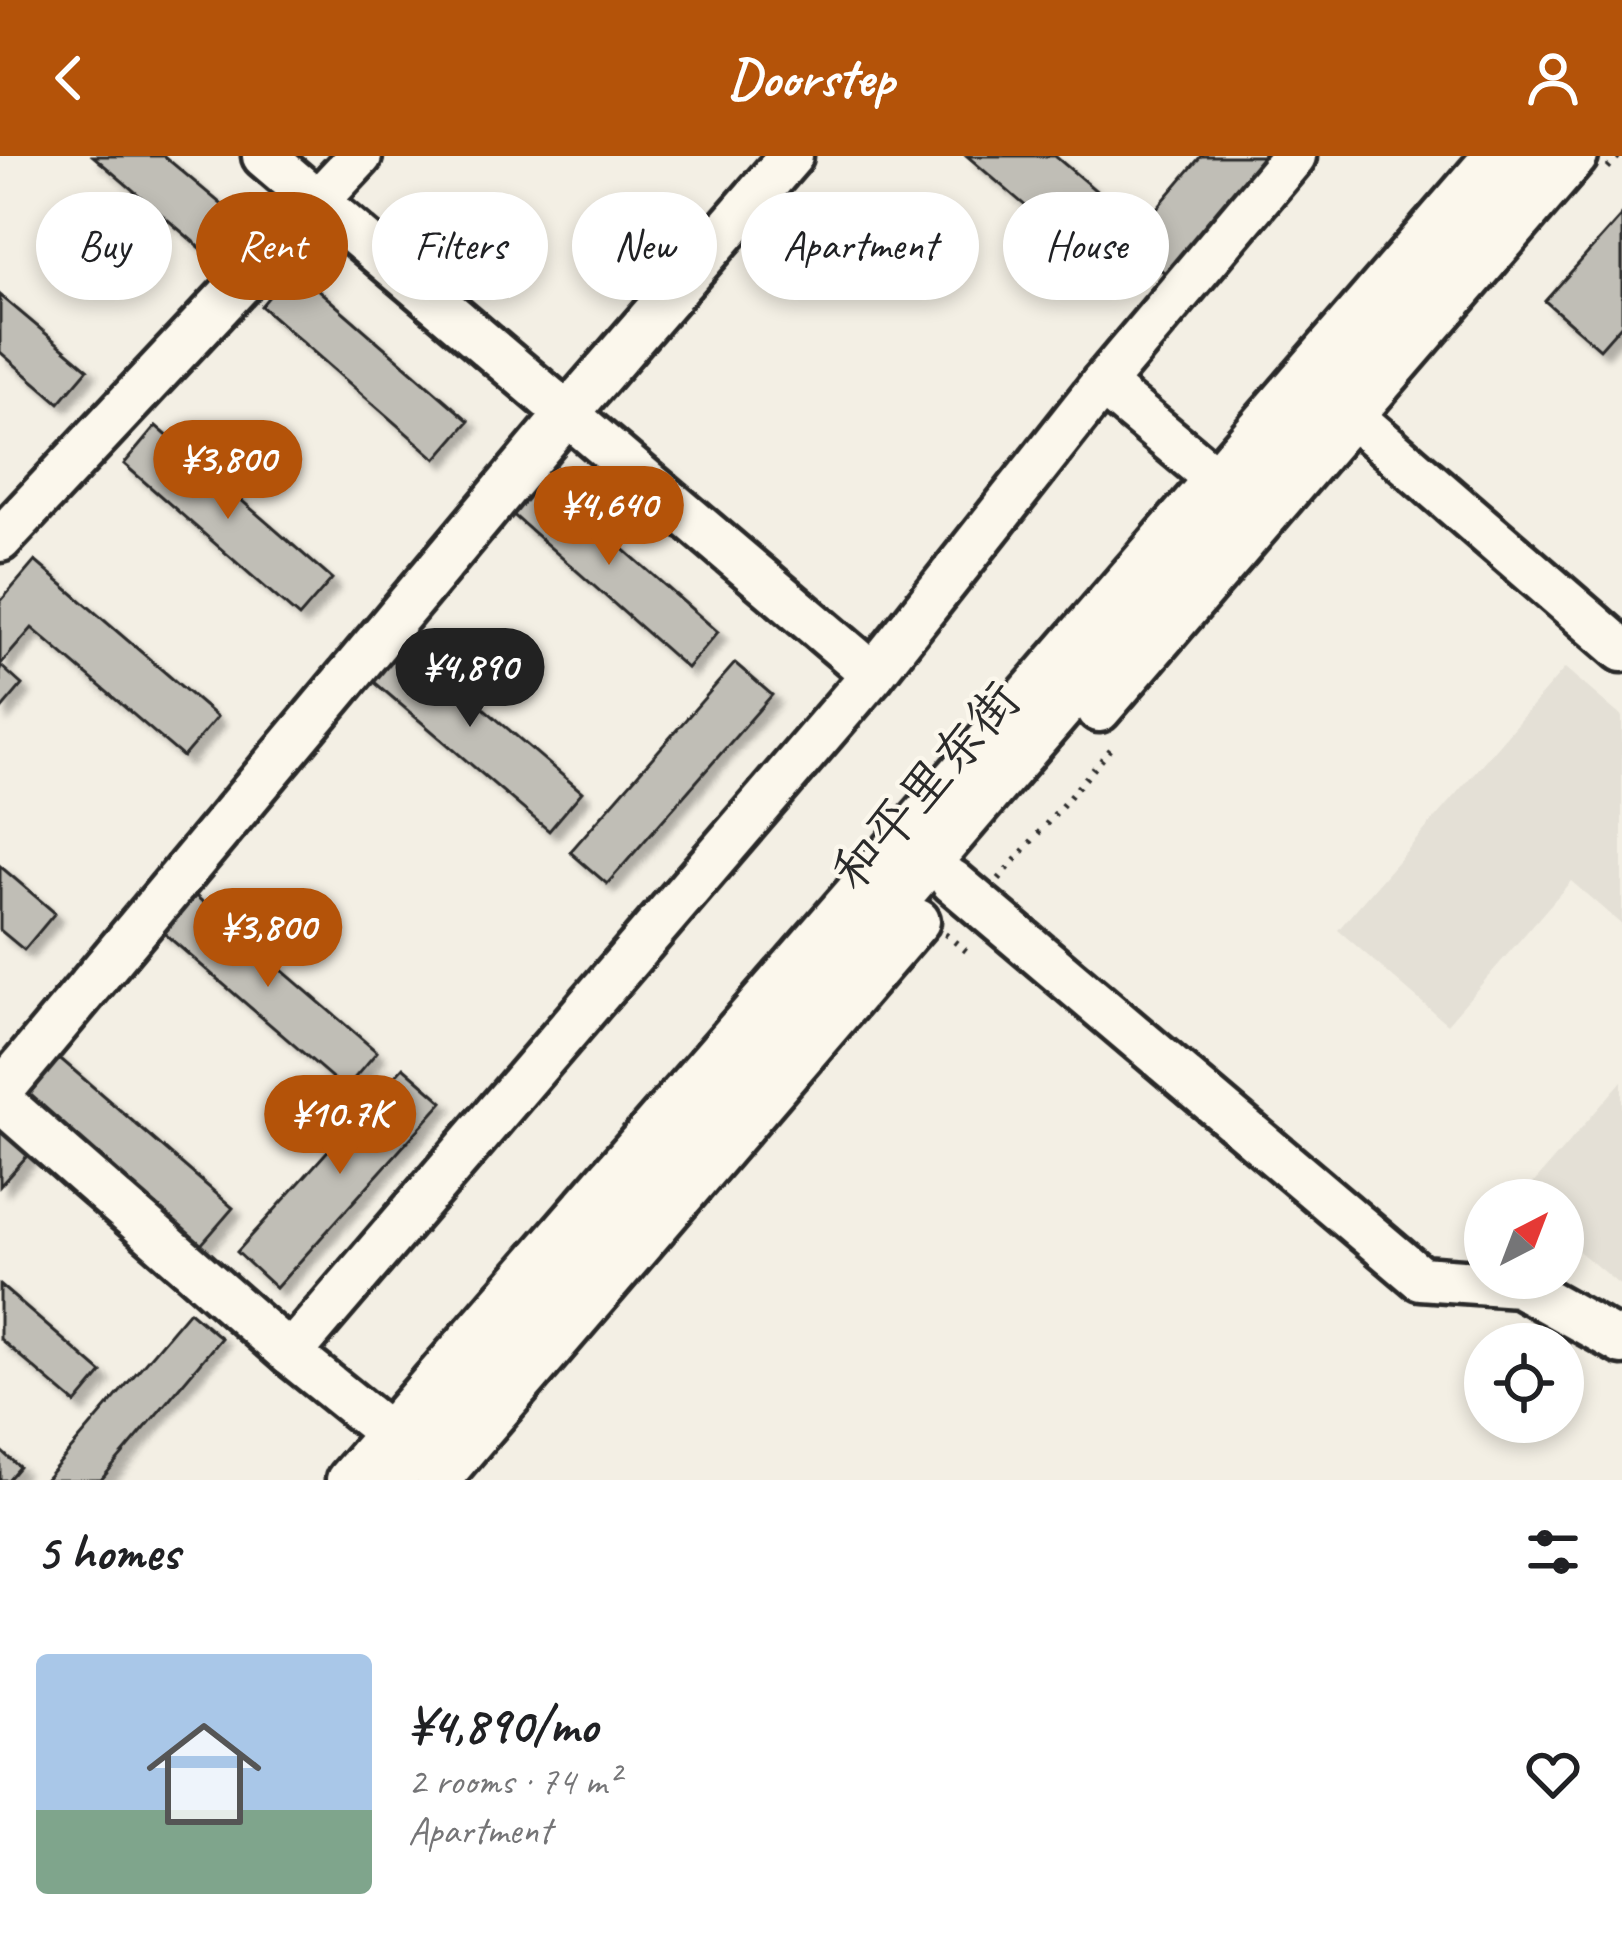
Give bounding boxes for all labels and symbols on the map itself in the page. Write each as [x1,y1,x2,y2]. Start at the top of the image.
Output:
pin: ¥3,800 [130,420,326,522]
pin: ¥4,640 [511,466,707,568]
pin: ¥4,890 [372,628,568,730]
street label: 和平里东街 [818,668,1034,903]
pin: ¥3,800 [170,888,366,990]
pin: ¥10.7K [242,1075,438,1177]
north arrow [1464,1179,1584,1299]

